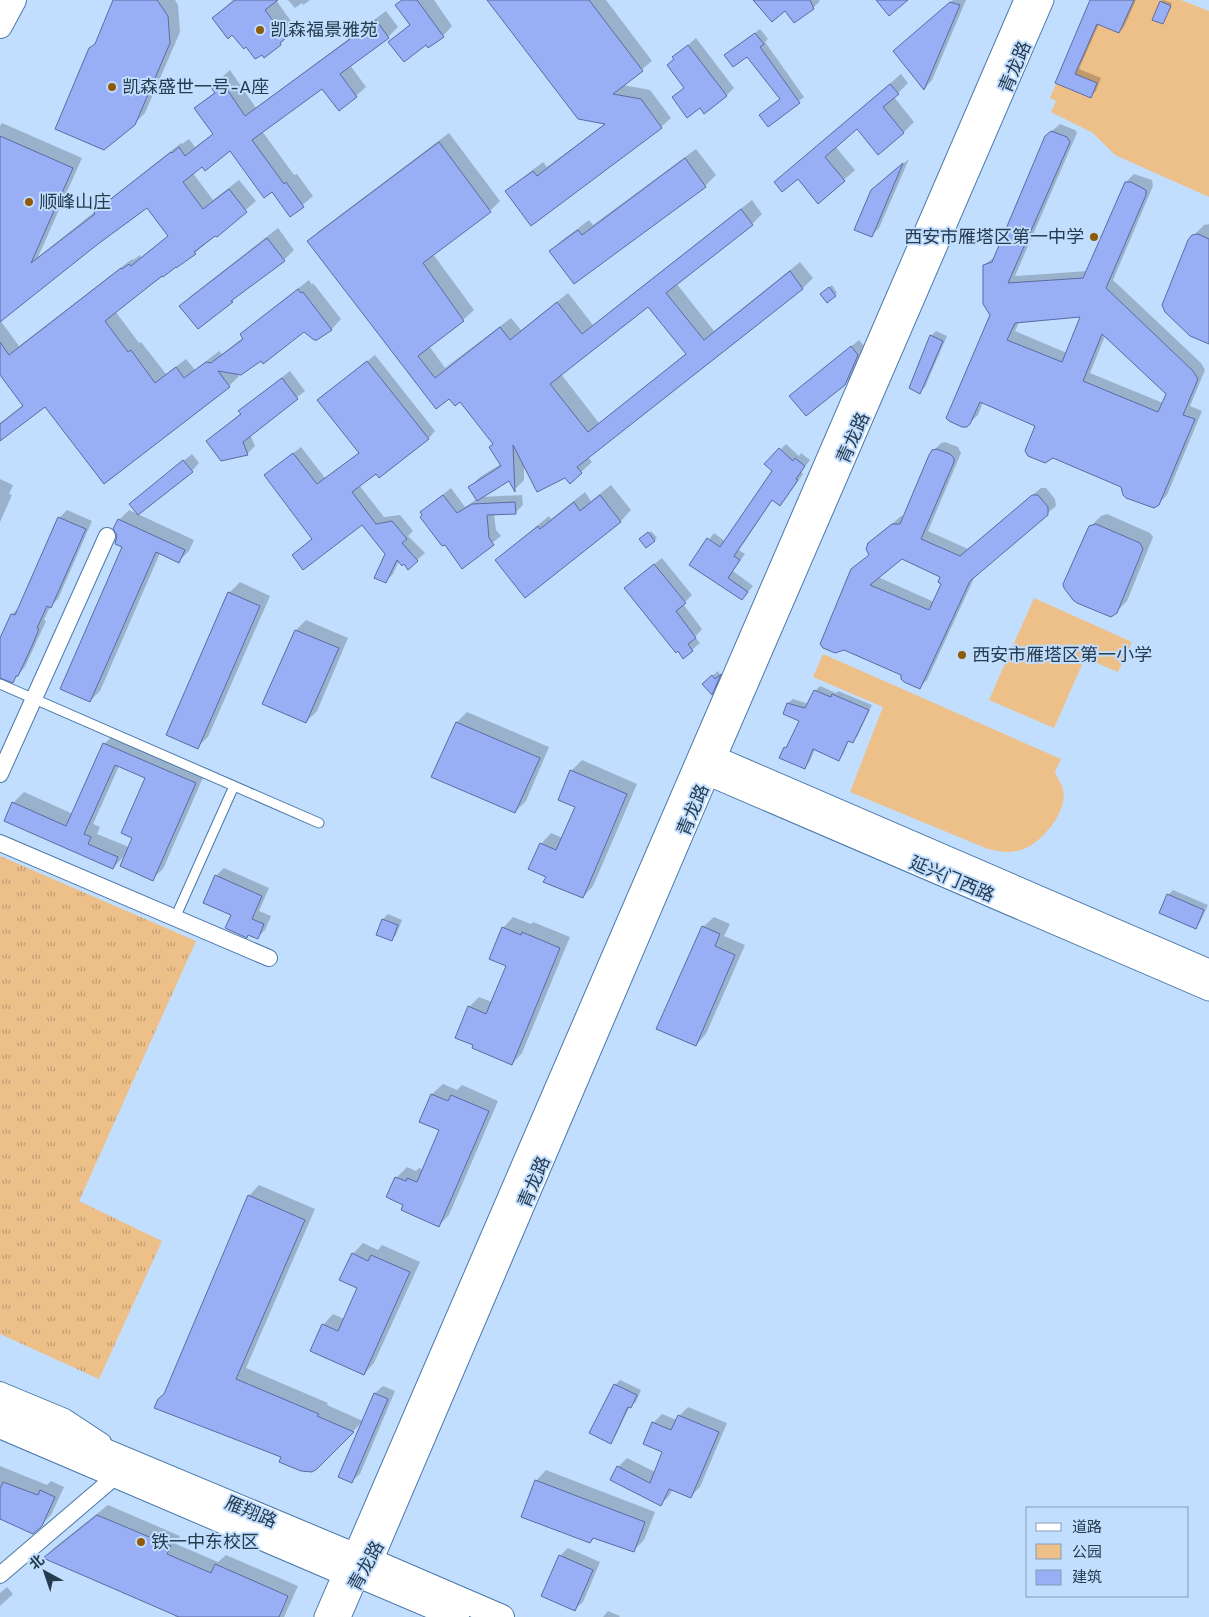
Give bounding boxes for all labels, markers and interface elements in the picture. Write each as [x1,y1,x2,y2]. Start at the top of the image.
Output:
place label: 凯森福景雅苑 [270,19,378,40]
marker: 凯森福景雅苑 [254,24,266,36]
street label: 青龙路 [994,38,1035,96]
place label: 凯森盛世一号-A座 [122,76,269,97]
marker: 凯森盛世一号-A座 [106,81,118,93]
place label: 顺峰山庄 [39,191,111,212]
marker: 顺峰山庄 [23,196,35,208]
place label: 西安市雁塔区第一中学 [904,226,1084,247]
marker: 西安市雁塔区第一中学 [1088,231,1100,243]
street label: 青龙路 [832,409,873,467]
place label: 西安市雁塔区第一小学 [972,644,1152,665]
marker: 西安市雁塔区第一小学 [956,649,968,661]
street label: 青龙路 [672,781,713,839]
street label: 延兴门西路 [907,851,998,906]
street label: 青龙路 [513,1153,554,1211]
street label: 雁翔路 [222,1491,280,1532]
legend [1026,1507,1189,1597]
text: 道路 [1072,1518,1102,1536]
place label: 铁一中东校区 [151,1531,259,1552]
marker: 铁一中东校区 [135,1536,147,1548]
street label: 青龙路 [343,1537,388,1594]
text: 公园 [1072,1543,1102,1561]
north arrow [20,1547,70,1597]
text: 北 [26,1551,47,1573]
text: 建筑 [1072,1568,1102,1586]

